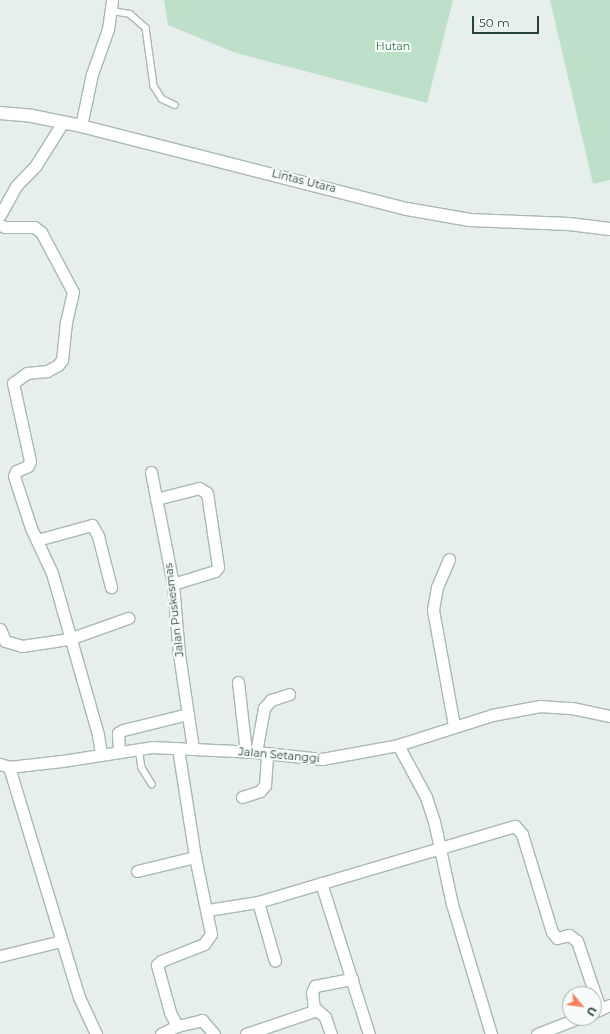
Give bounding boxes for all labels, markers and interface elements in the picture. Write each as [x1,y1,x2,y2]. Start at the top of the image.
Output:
scale bar [474,8,541,34]
text: 50 m [479,15,510,30]
park label: Hutan [376,39,410,53]
street label: Lintas Utara [270,167,338,195]
street label: Jalan Puskesmas [162,562,186,658]
street label: Jalan Setanggi [238,745,320,765]
north arrow [562,986,602,1026]
text: U [583,1004,600,1019]

